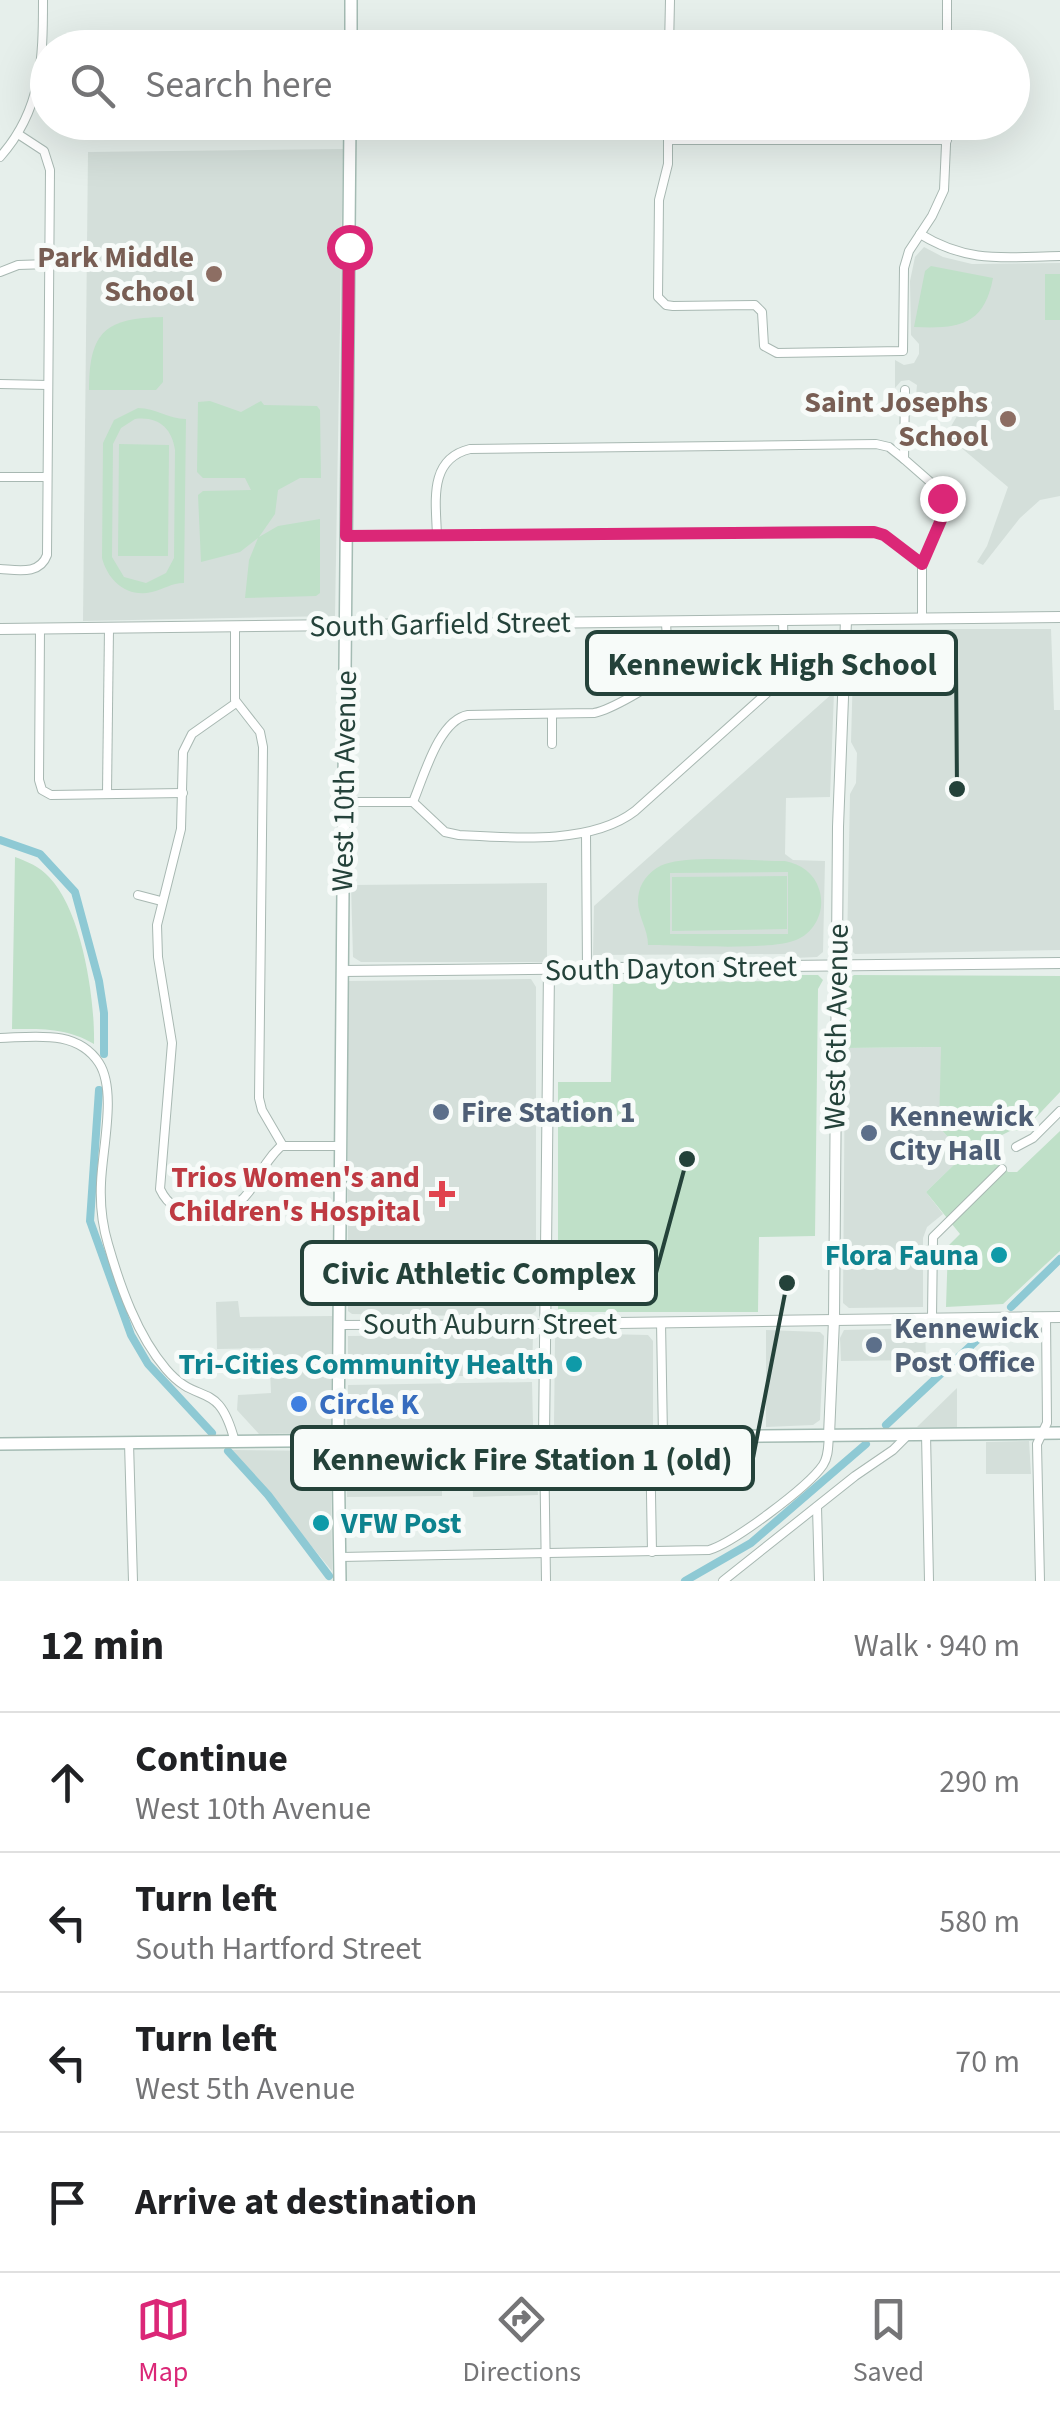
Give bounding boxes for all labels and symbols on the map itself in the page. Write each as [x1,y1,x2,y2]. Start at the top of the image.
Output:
route start [327,225,373,271]
place label: Park Middle School [37,236,194,313]
marker: Park Middle School [203,263,225,285]
place label: Saint Josephs School [804,381,988,458]
marker: Saint Josephs School [997,408,1019,430]
route end [920,476,966,522]
street label: South Garfield Street [309,601,571,648]
callout: Kennewick High School [587,632,956,694]
text: Kennewick High School [607,642,937,688]
street label: West 10th Avenue [321,670,368,892]
street label: West 6th Avenue [813,923,860,1131]
street label: South Dayton Street [545,945,797,992]
place label: Fire Station 1 [461,1091,636,1134]
place label: Kennewick City Hall [889,1095,1035,1172]
marker: Fire Station 1 [430,1101,452,1123]
marker: Kennewick City Hall [858,1122,880,1144]
place label: Trios Women's and Children's Hospital [169,1156,420,1233]
marker: Trios Women's and Children's Hospital [429,1181,455,1207]
place label: Flora Fauna [825,1234,979,1277]
callout: Civic Athletic Complex [302,1242,656,1304]
marker: Flora Fauna [988,1244,1010,1266]
text: Civic Athletic Complex [322,1251,636,1297]
street label: South Auburn Street [363,1303,617,1346]
place label: Kennewick Post Office [894,1307,1040,1384]
marker: Kennewick Post Office [863,1334,885,1356]
place label: Tri-Cities Community Health [178,1343,554,1386]
marker: Tri-Cities Community Health [563,1353,585,1375]
place label: Circle K [319,1383,420,1426]
marker: Circle K [288,1393,310,1415]
callout: Kennewick Fire Station 1 (old) [292,1427,753,1489]
text: Kennewick Fire Station 1 (old) [311,1437,733,1483]
place label: VFW Post [340,1502,462,1545]
marker: VFW Post [310,1512,332,1534]

